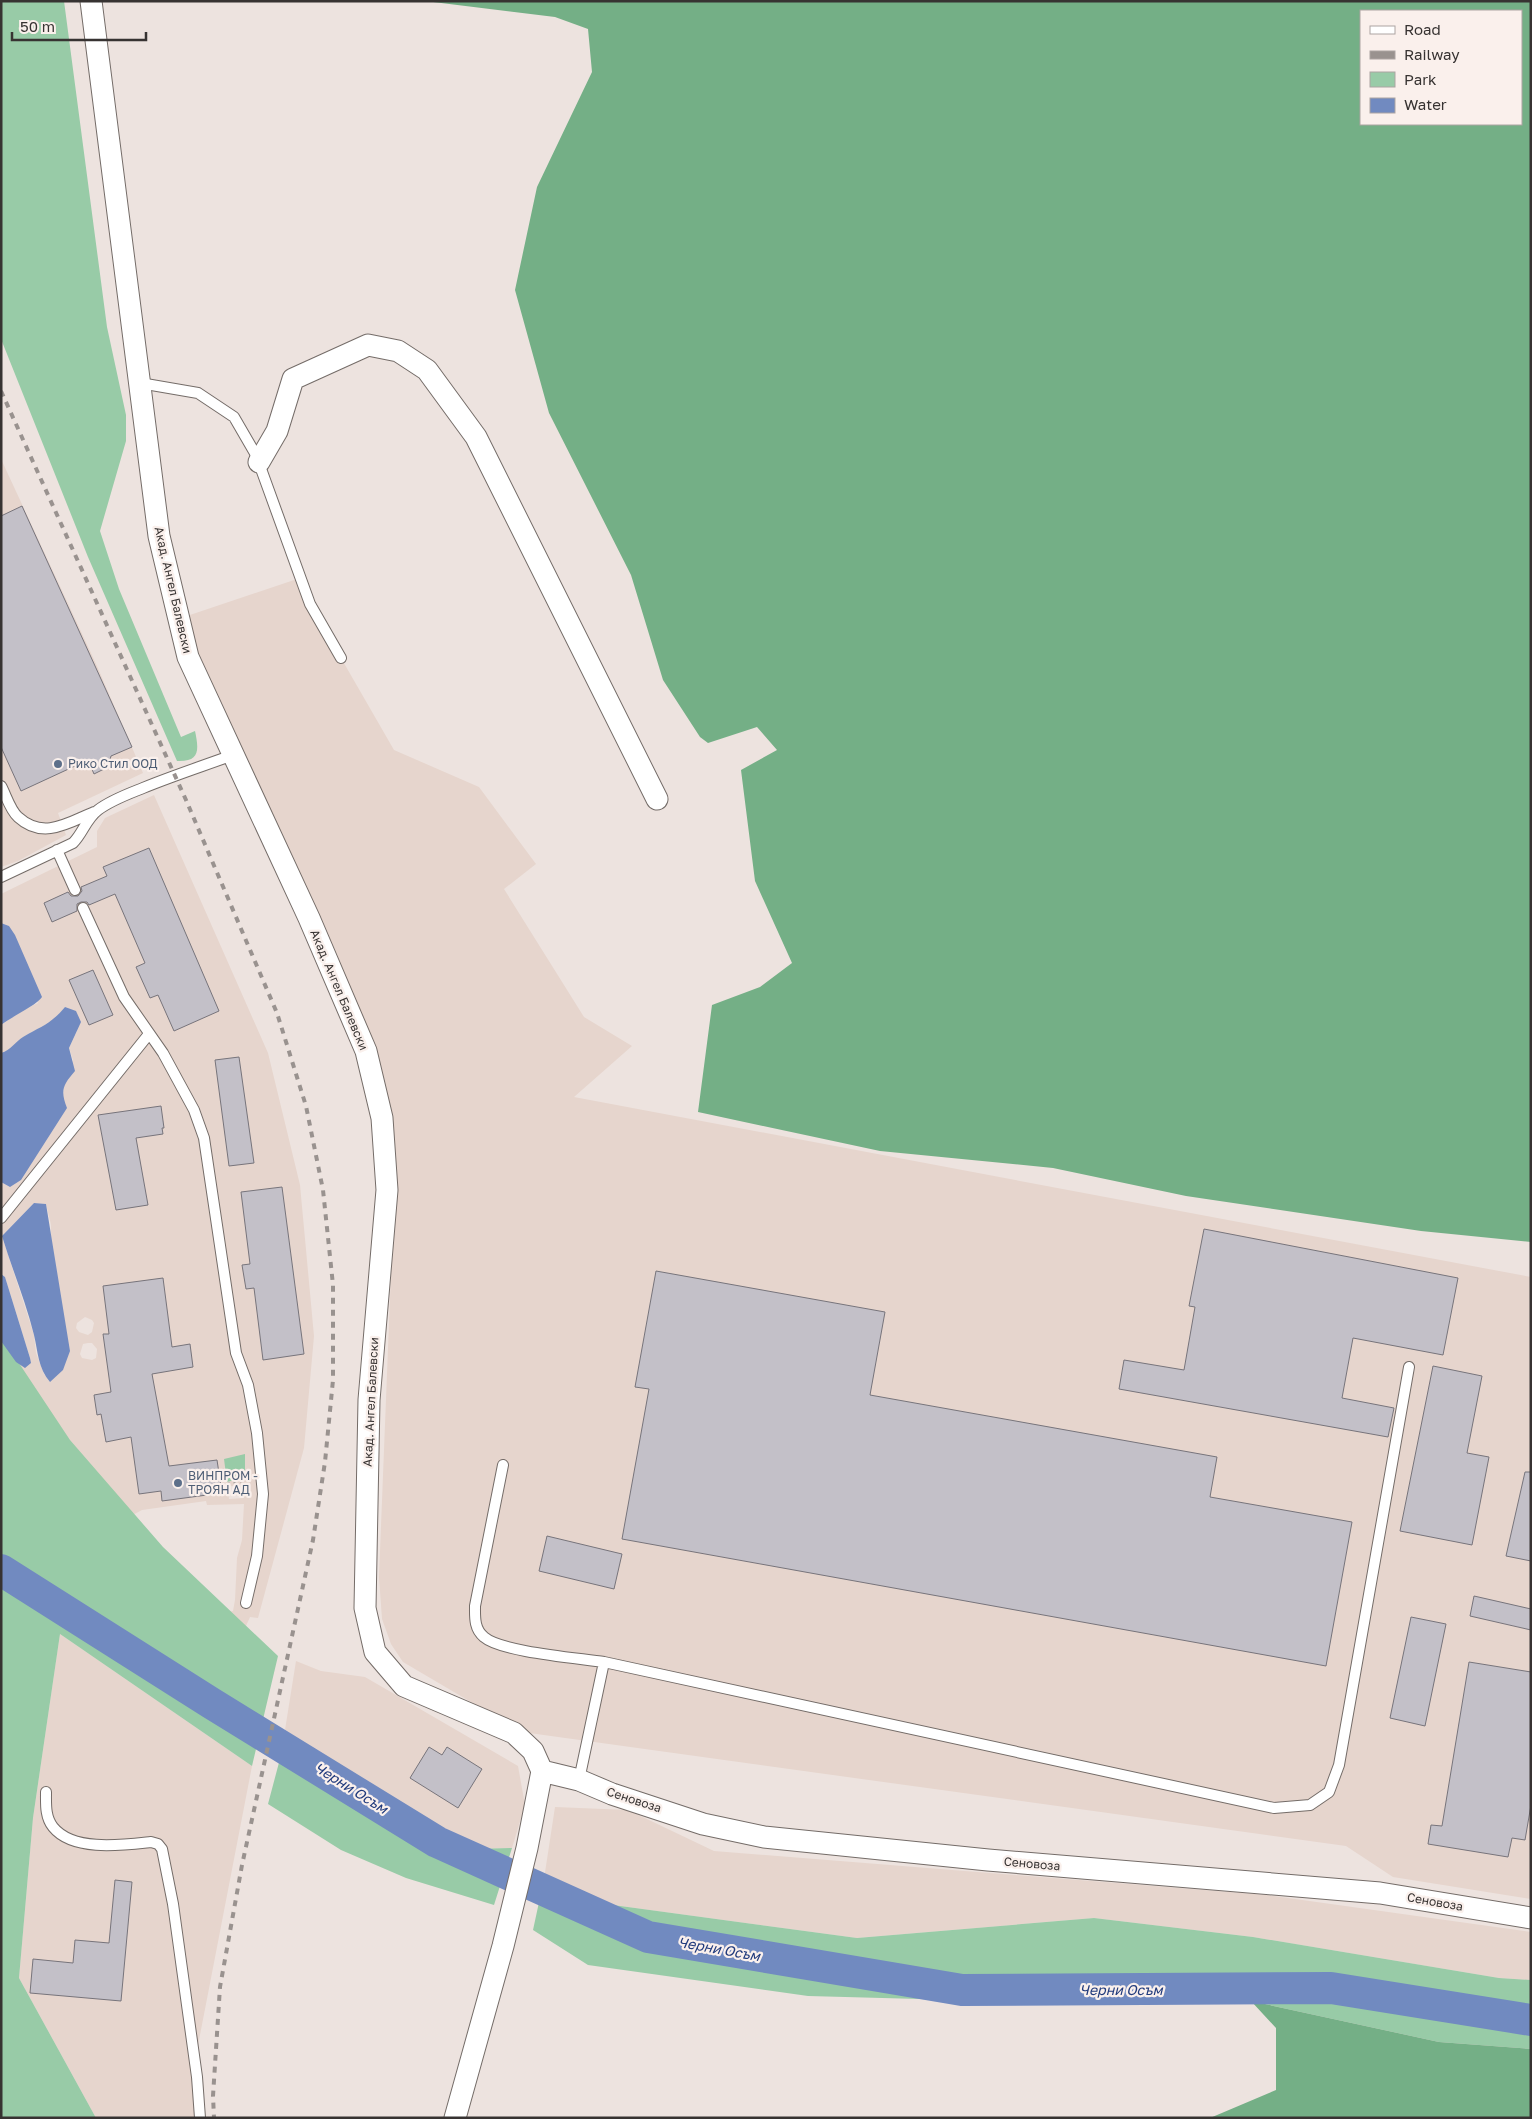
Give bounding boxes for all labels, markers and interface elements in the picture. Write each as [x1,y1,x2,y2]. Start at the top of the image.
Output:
scale bar [12,10,146,42]
legend [1360,10,1522,125]
text: 50 m [20,17,55,35]
text: Road [1404,20,1441,38]
text: Railway [1404,45,1460,63]
text: Park [1404,70,1437,88]
text: Water [1404,95,1447,113]
street label: Акад. Ангел Балевски [152,525,195,655]
place label: Рико Стил ООД [68,756,158,771]
marker: Рико Стил ООД [52,758,64,770]
street label: Акад. Ангел Балевски [307,927,372,1052]
street label: Акад. Ангел Балевски [360,1337,381,1467]
place label: ВИНПРОМ - ТРОЯН АД [188,1468,258,1497]
marker: ВИНПРОМ - ТРОЯН АД [172,1477,184,1489]
water label: Черни Осъм [312,1758,392,1817]
street label: Сеновоза [605,1784,663,1815]
street label: Сеновоза [1003,1854,1061,1873]
street label: Сеновоза [1406,1889,1464,1914]
water label: Черни Осъм [677,1933,762,1964]
water label: Черни Осъм [1080,1981,1163,1998]

